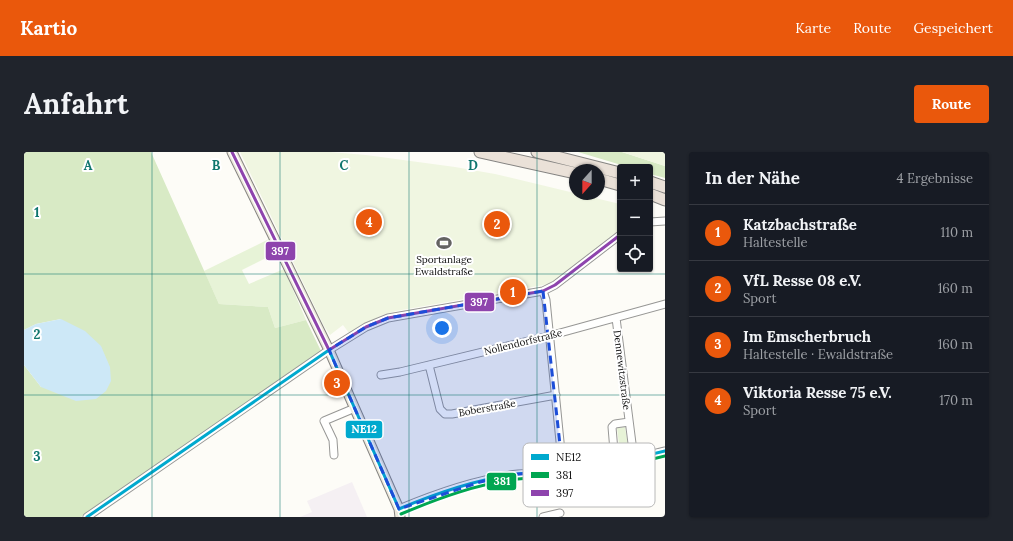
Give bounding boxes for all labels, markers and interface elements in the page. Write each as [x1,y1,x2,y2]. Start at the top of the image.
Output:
text: Kartio [20,16,77,40]
text: Karte [795,19,831,37]
text: Route [853,19,891,37]
text: Gespeichert [913,19,993,37]
button: Route [914,85,989,123]
text: Anfahrt [24,86,128,122]
text: A [84,157,93,174]
text: B [212,157,221,174]
text: C [340,157,349,174]
text: D [468,157,478,174]
north arrow [569,164,605,200]
map controls [617,164,653,272]
button: + [617,164,653,200]
text: In der Nähe [705,167,800,189]
text: 4 Ergebnisse [897,170,973,187]
button: − [617,200,653,236]
text: 1 [34,204,40,221]
pin: 4 [356,207,382,237]
pin: 2 [484,209,510,239]
text: Katzbachstraße [743,215,857,234]
text: 1 [715,224,721,241]
text: 110 m [940,224,973,241]
sports icon: Sportanlage Ewaldstraße [435,234,453,252]
text: Haltestelle [743,234,808,251]
button: locate [617,236,653,272]
line badge: 397 [265,241,296,261]
text: 397 [271,244,289,258]
place label: Sportanlage Ewaldstraße [415,253,474,278]
text: VfL Resse 08 e.V. [743,271,862,290]
pin: 1 [500,277,526,307]
text: 2 [715,280,721,297]
text: 160 m [938,280,973,297]
text: Sport [743,290,776,307]
line badge: 397 [464,292,495,312]
text: 397 [470,295,488,309]
your location [432,318,452,338]
text: 2 [34,326,41,343]
street label: Nollendorfstraße [483,326,564,358]
text: Im Emscherbruch [743,327,871,346]
street label: Dennewitzstraße [611,329,633,411]
text: 3 [714,336,722,353]
text: 160 m [938,336,973,353]
text: Haltestelle · Ewaldstraße [743,346,893,363]
pin: 3 [324,368,350,398]
text: Viktoria Resse 75 e.V. [743,383,892,402]
text: 4 [714,392,722,409]
text: 170 m [939,392,973,409]
street label: Boberstraße [457,396,517,419]
text: Sport [743,402,776,419]
line badge: NE12 [345,420,383,439]
text: NE12 [351,422,377,436]
legend [523,443,655,507]
text: 3 [33,448,41,465]
text: NE12 [556,450,581,464]
text: 381 [556,468,572,482]
line badge: 381 [486,472,517,491]
text: 381 [494,474,511,488]
text: 397 [556,486,573,500]

